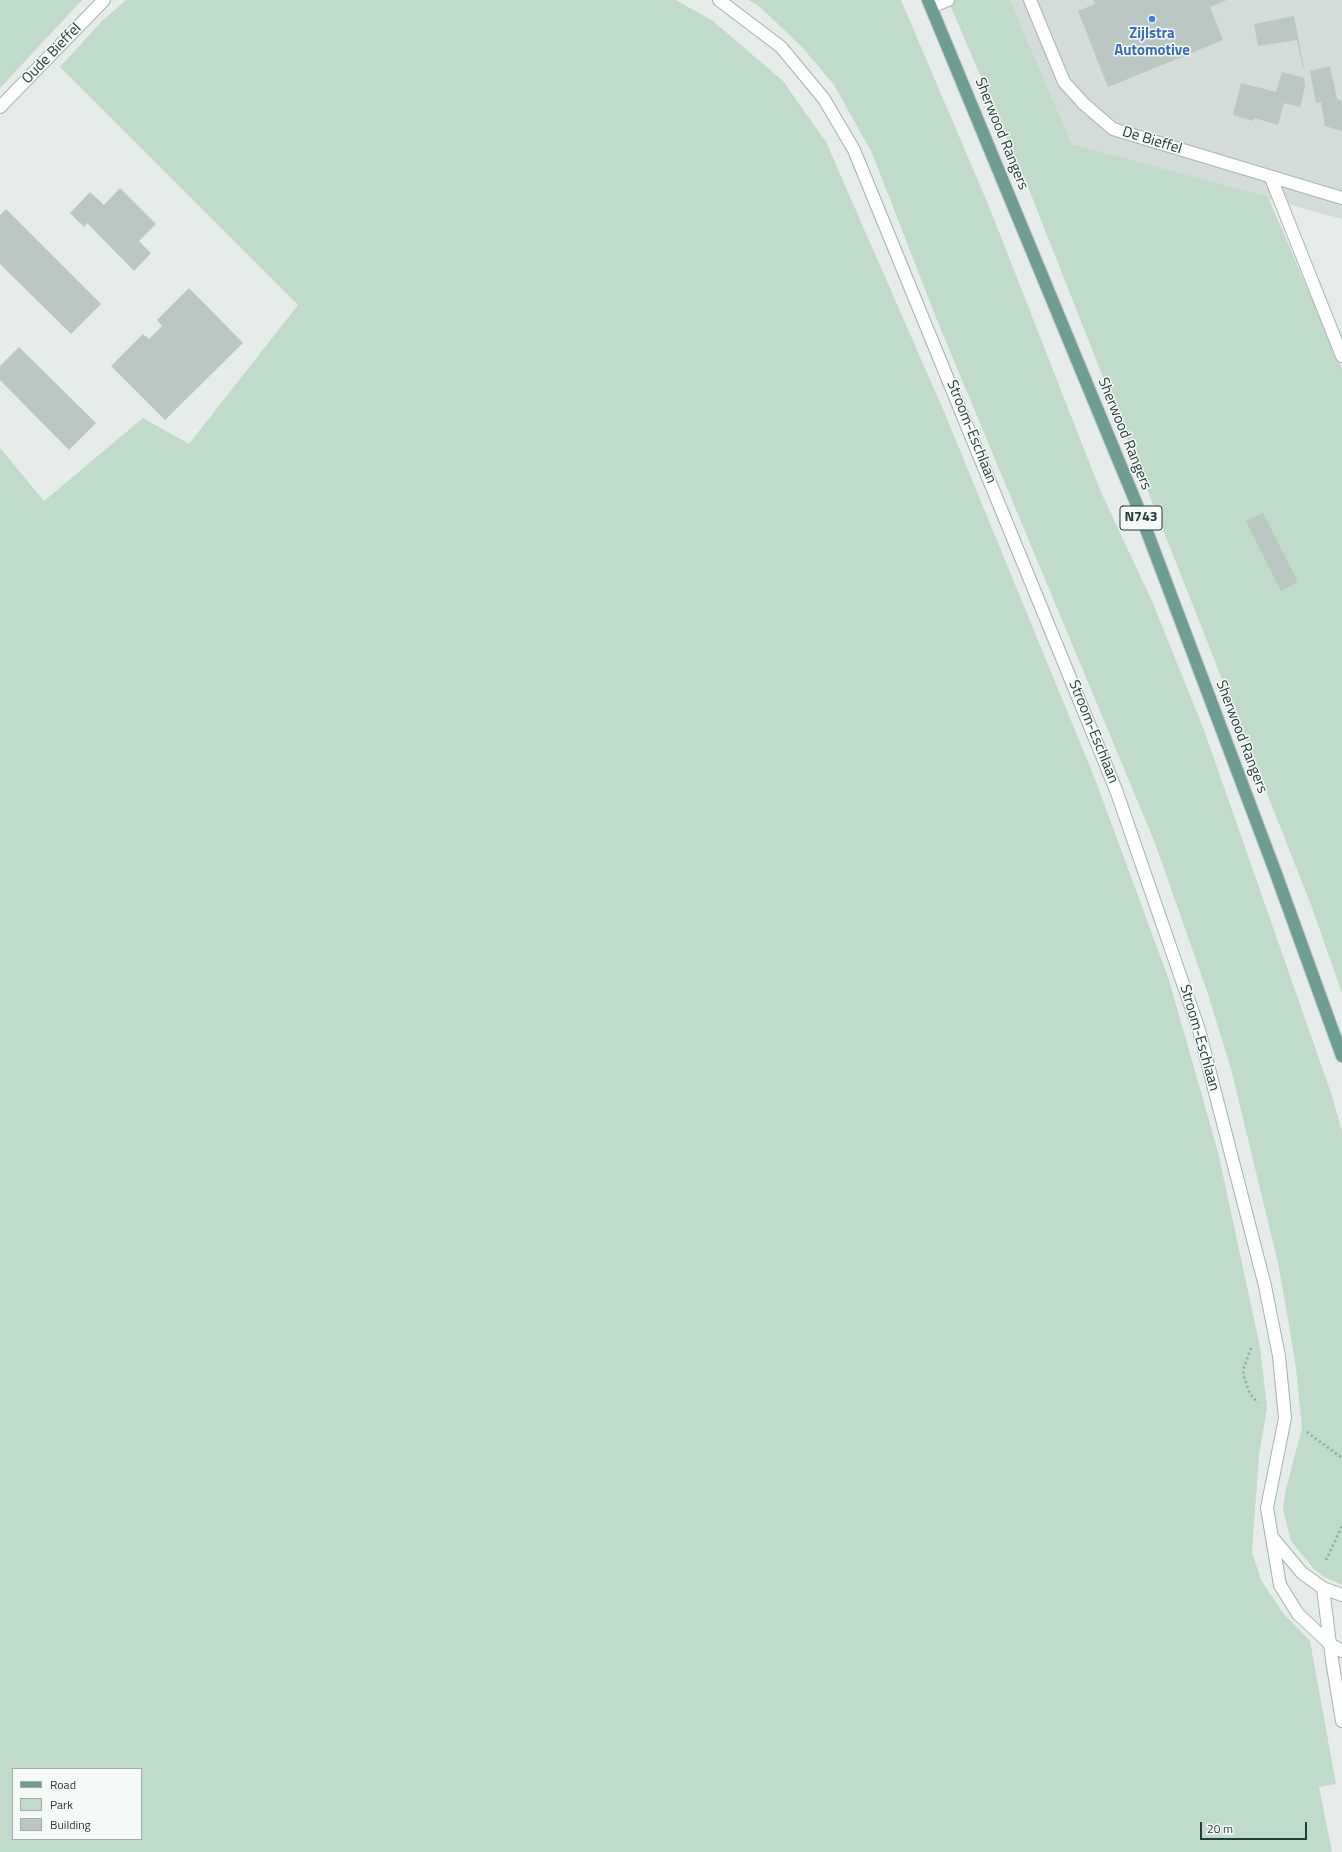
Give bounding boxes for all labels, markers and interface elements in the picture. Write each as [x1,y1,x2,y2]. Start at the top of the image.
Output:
marker: Zijlstra Automotive [1147,14,1157,24]
street label: Oude Bieffel [19,20,85,88]
place label: Zijlstra Automotive [1114,25,1190,60]
street label: Sherwood Rangers [970,75,1032,193]
street label: De Bieffel [1120,123,1184,159]
street label: Sherwood Rangers [1093,375,1155,493]
street label: Stroom-Eschlaan [942,378,1000,486]
road number: N743 [1120,506,1162,530]
street label: Stroom-Eschlaan [1064,678,1122,786]
street label: Sherwood Rangers [1211,678,1271,796]
street label: Stroom-Eschlaan [1175,983,1223,1093]
legend [12,1768,142,1840]
text: Road [50,1775,76,1794]
text: Park [50,1795,73,1814]
scale bar [1202,1814,1309,1840]
text: Building [50,1815,91,1834]
text: 20 m [1207,1819,1233,1838]

